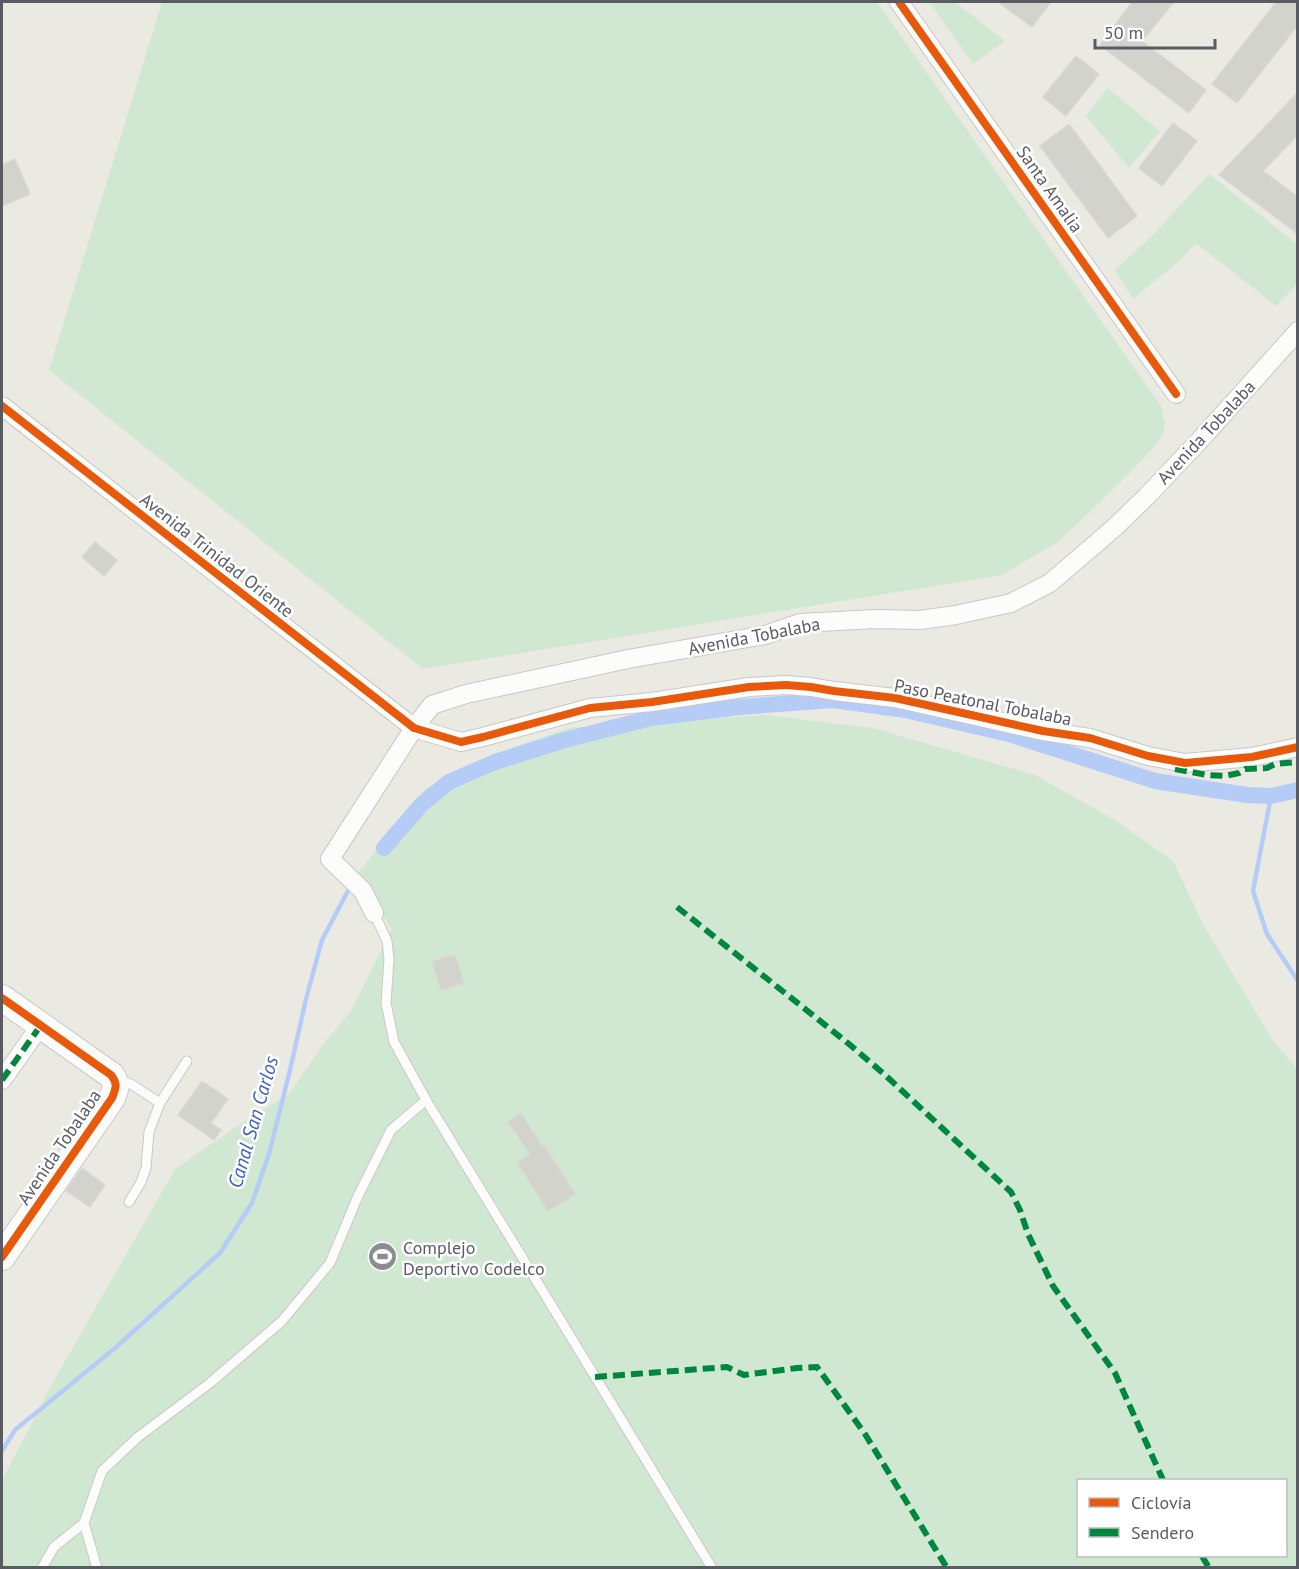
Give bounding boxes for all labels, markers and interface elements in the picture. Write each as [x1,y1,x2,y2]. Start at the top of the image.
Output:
scale bar [1095,12,1215,50]
text: 50 m [1104,21,1143,44]
street label: Santa Amalia [1012,141,1088,237]
street label: Avenida Tobalaba [1152,375,1260,489]
street label: Avenida Trinidad Oriente [135,488,299,622]
street label: Avenida Tobalaba [686,612,822,660]
street label: Paso Peatonal Tobalaba [892,673,1074,731]
water label: Canal San Carlos [222,1053,284,1191]
street label: Avenida Tobalaba [12,1085,106,1209]
place label: Complejo Deportivo Codelco [403,1236,545,1280]
sports icon: Complejo Deportivo Codelco [366,1241,398,1273]
legend [1077,1479,1287,1557]
text: Ciclovía [1131,1491,1191,1514]
text: Sendero [1131,1521,1194,1544]

